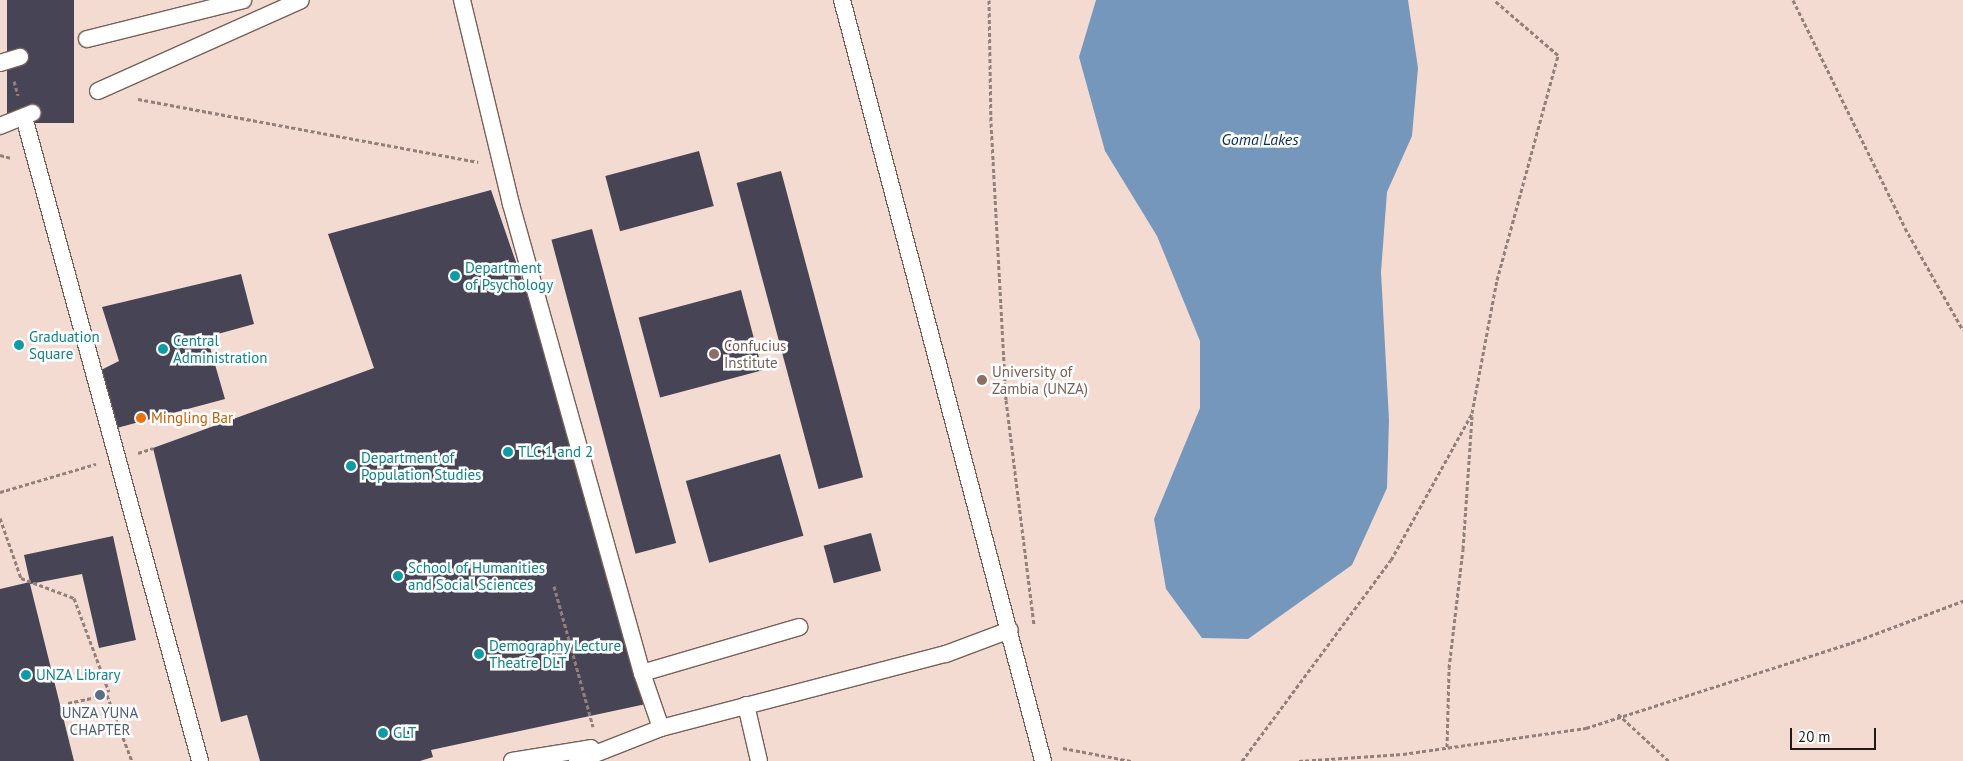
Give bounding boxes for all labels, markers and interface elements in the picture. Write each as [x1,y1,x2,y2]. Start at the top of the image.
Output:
water label: Goma Lakes [1221,129,1299,149]
place label: Department of Psychology [465,258,553,293]
marker: Department of Psychology [449,270,461,282]
place label: Graduation Square [29,327,100,362]
place label: Central Administration [173,331,268,366]
place label: Confucius Institute [724,336,786,371]
marker: Graduation Square [13,339,25,351]
marker: Central Administration [157,343,169,355]
marker: Confucius Institute [708,348,720,360]
place label: University of Zambia (UNZA) [992,362,1088,397]
marker: University of Zambia (UNZA) [976,374,988,386]
place label: Mingling Bar [151,409,233,427]
marker: Mingling Bar [135,412,147,424]
place label: TLC 1 and 2 [518,443,594,461]
marker: TLC 1 and 2 [502,446,514,458]
place label: Department of Population Studies [361,448,481,483]
marker: Department of Population Studies [345,460,357,472]
place label: School of Humanities and Social Sciences [408,558,545,593]
marker: School of Humanities and Social Sciences [392,570,404,582]
place label: Demography Lecture Theatre DLT [489,636,622,671]
marker: Demography Lecture Theatre DLT [473,648,485,660]
place label: UNZA Library [36,666,121,684]
marker: UNZA Library [20,669,32,681]
marker: UNZA YUNA CHAPTER [94,689,106,701]
place label: UNZA YUNA CHAPTER [61,703,139,738]
scale bar [1793,718,1879,750]
place label: GLT [393,724,416,742]
marker: GLT [377,727,389,739]
text: 20 m [1798,727,1831,746]

